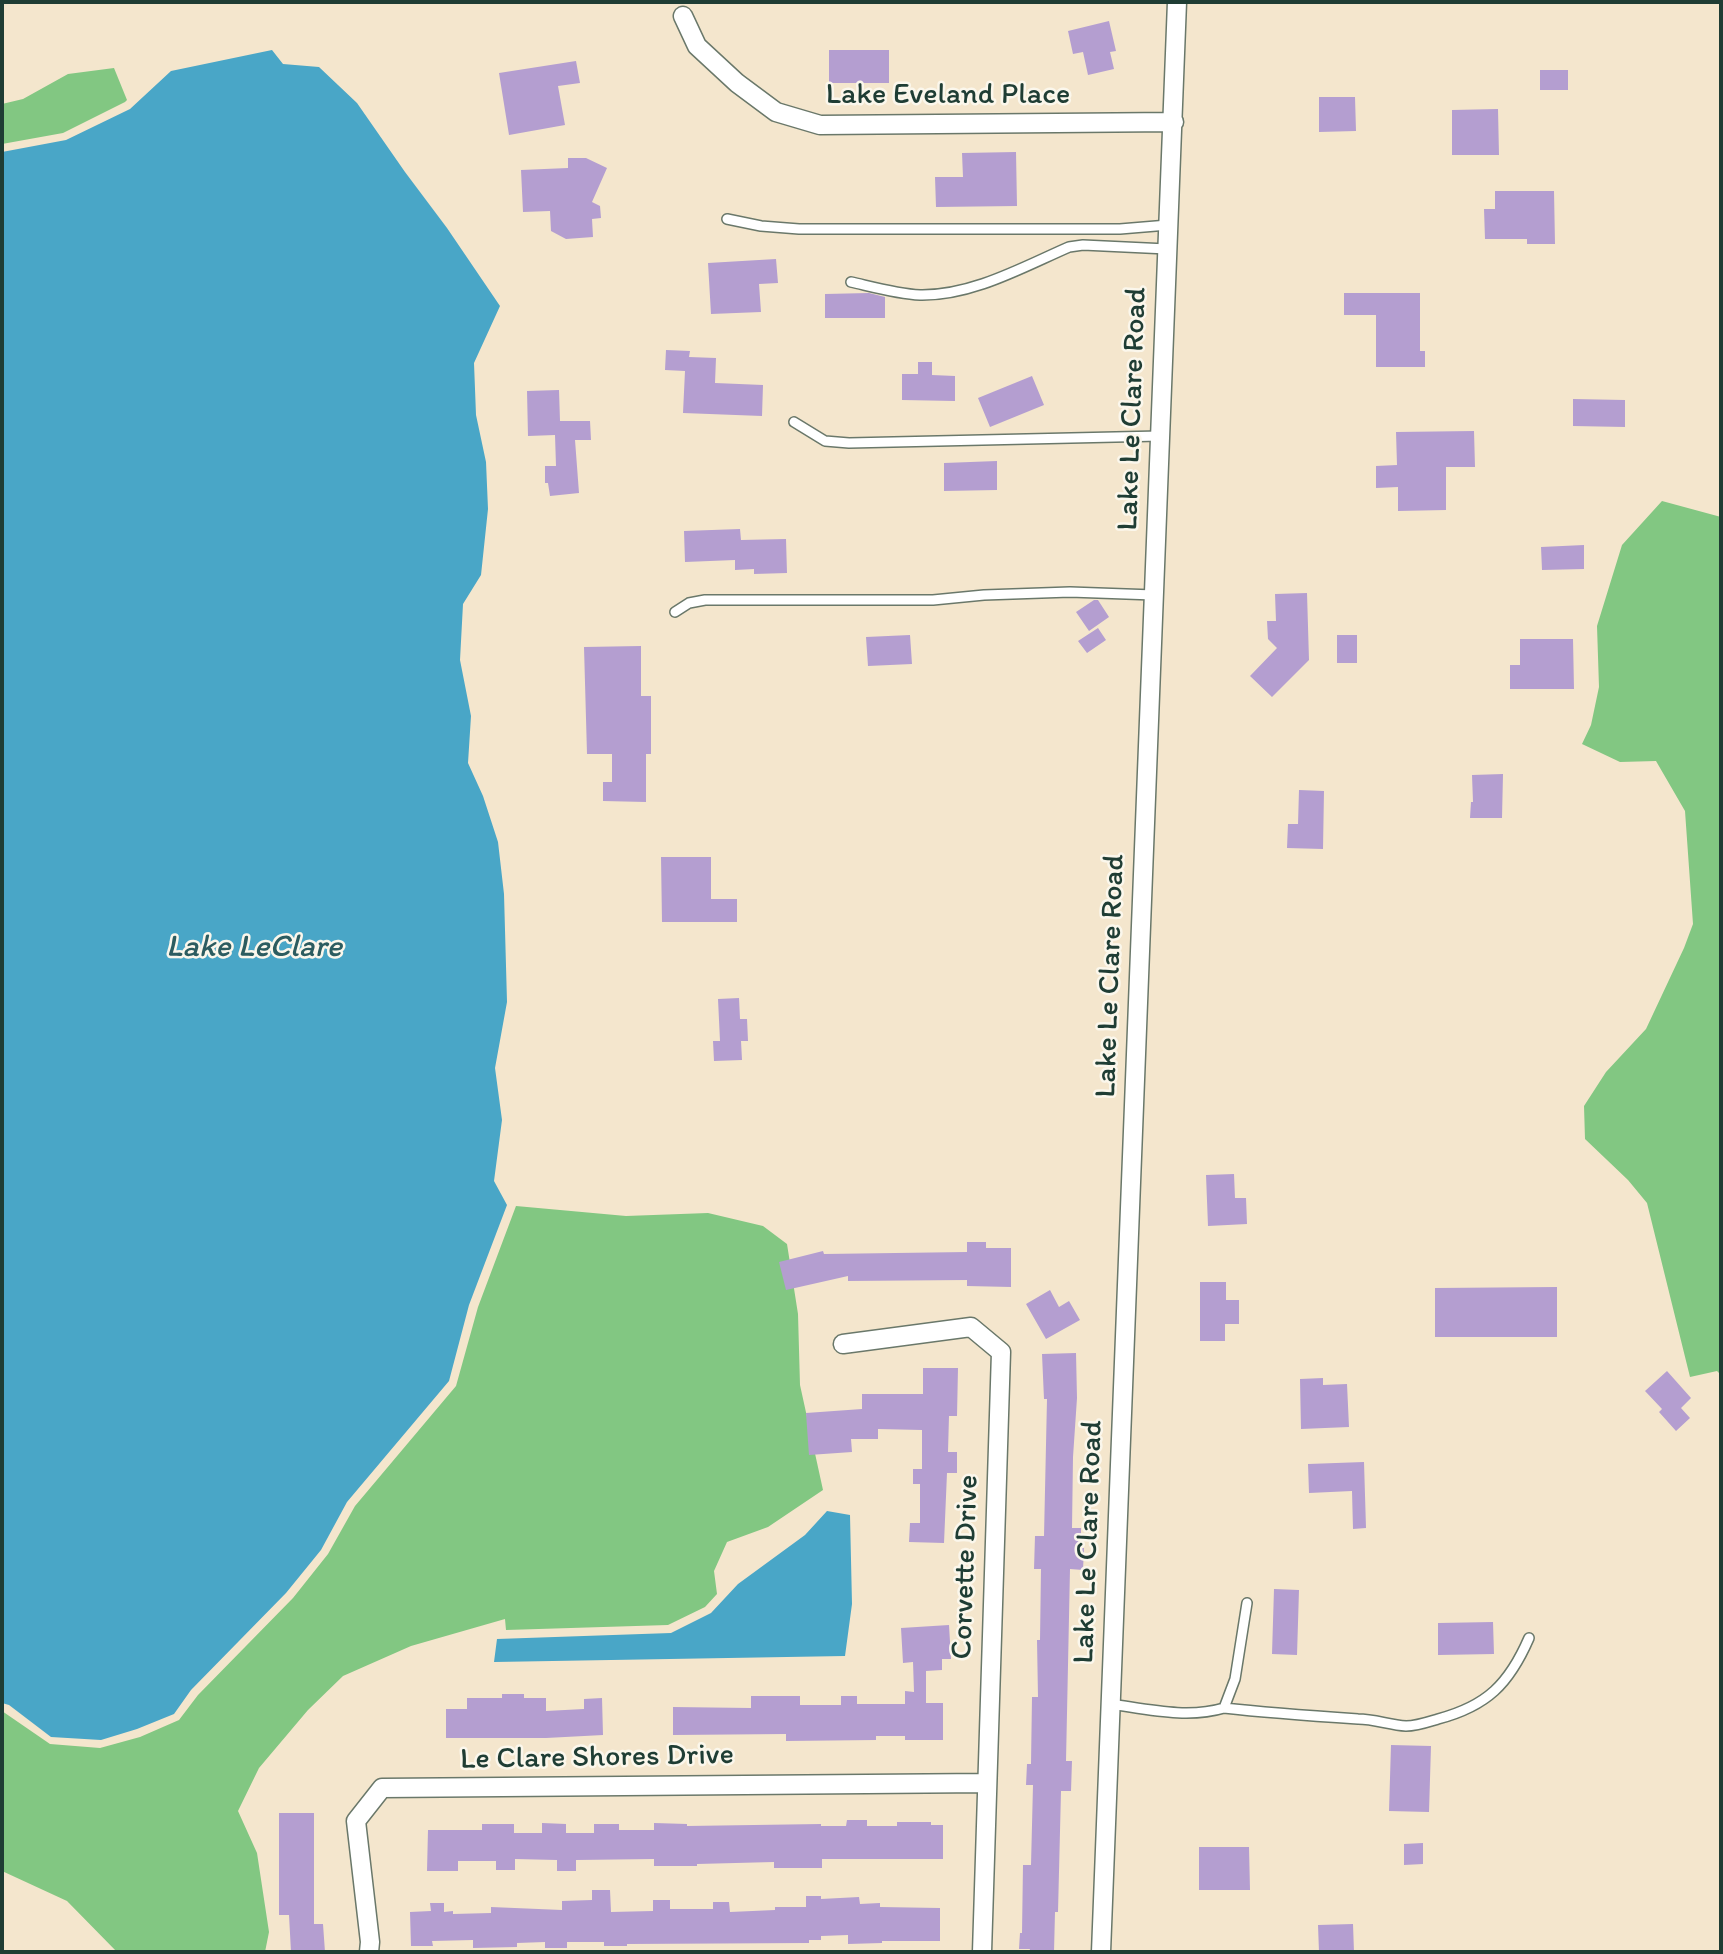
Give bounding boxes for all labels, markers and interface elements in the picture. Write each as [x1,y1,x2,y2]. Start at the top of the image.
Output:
street label: Lake Eveland Place [826,77,1070,113]
street label: Lake Le Clare Road [1111,287,1155,531]
street label: Lake Le Clare Road [1089,854,1133,1098]
water label: Lake LeClare [166,929,342,967]
street label: Lake Le Clare Road [1067,1420,1111,1664]
street label: Corvette Drive [945,1474,987,1660]
street label: Le Clare Shores Drive [460,1738,734,1778]

